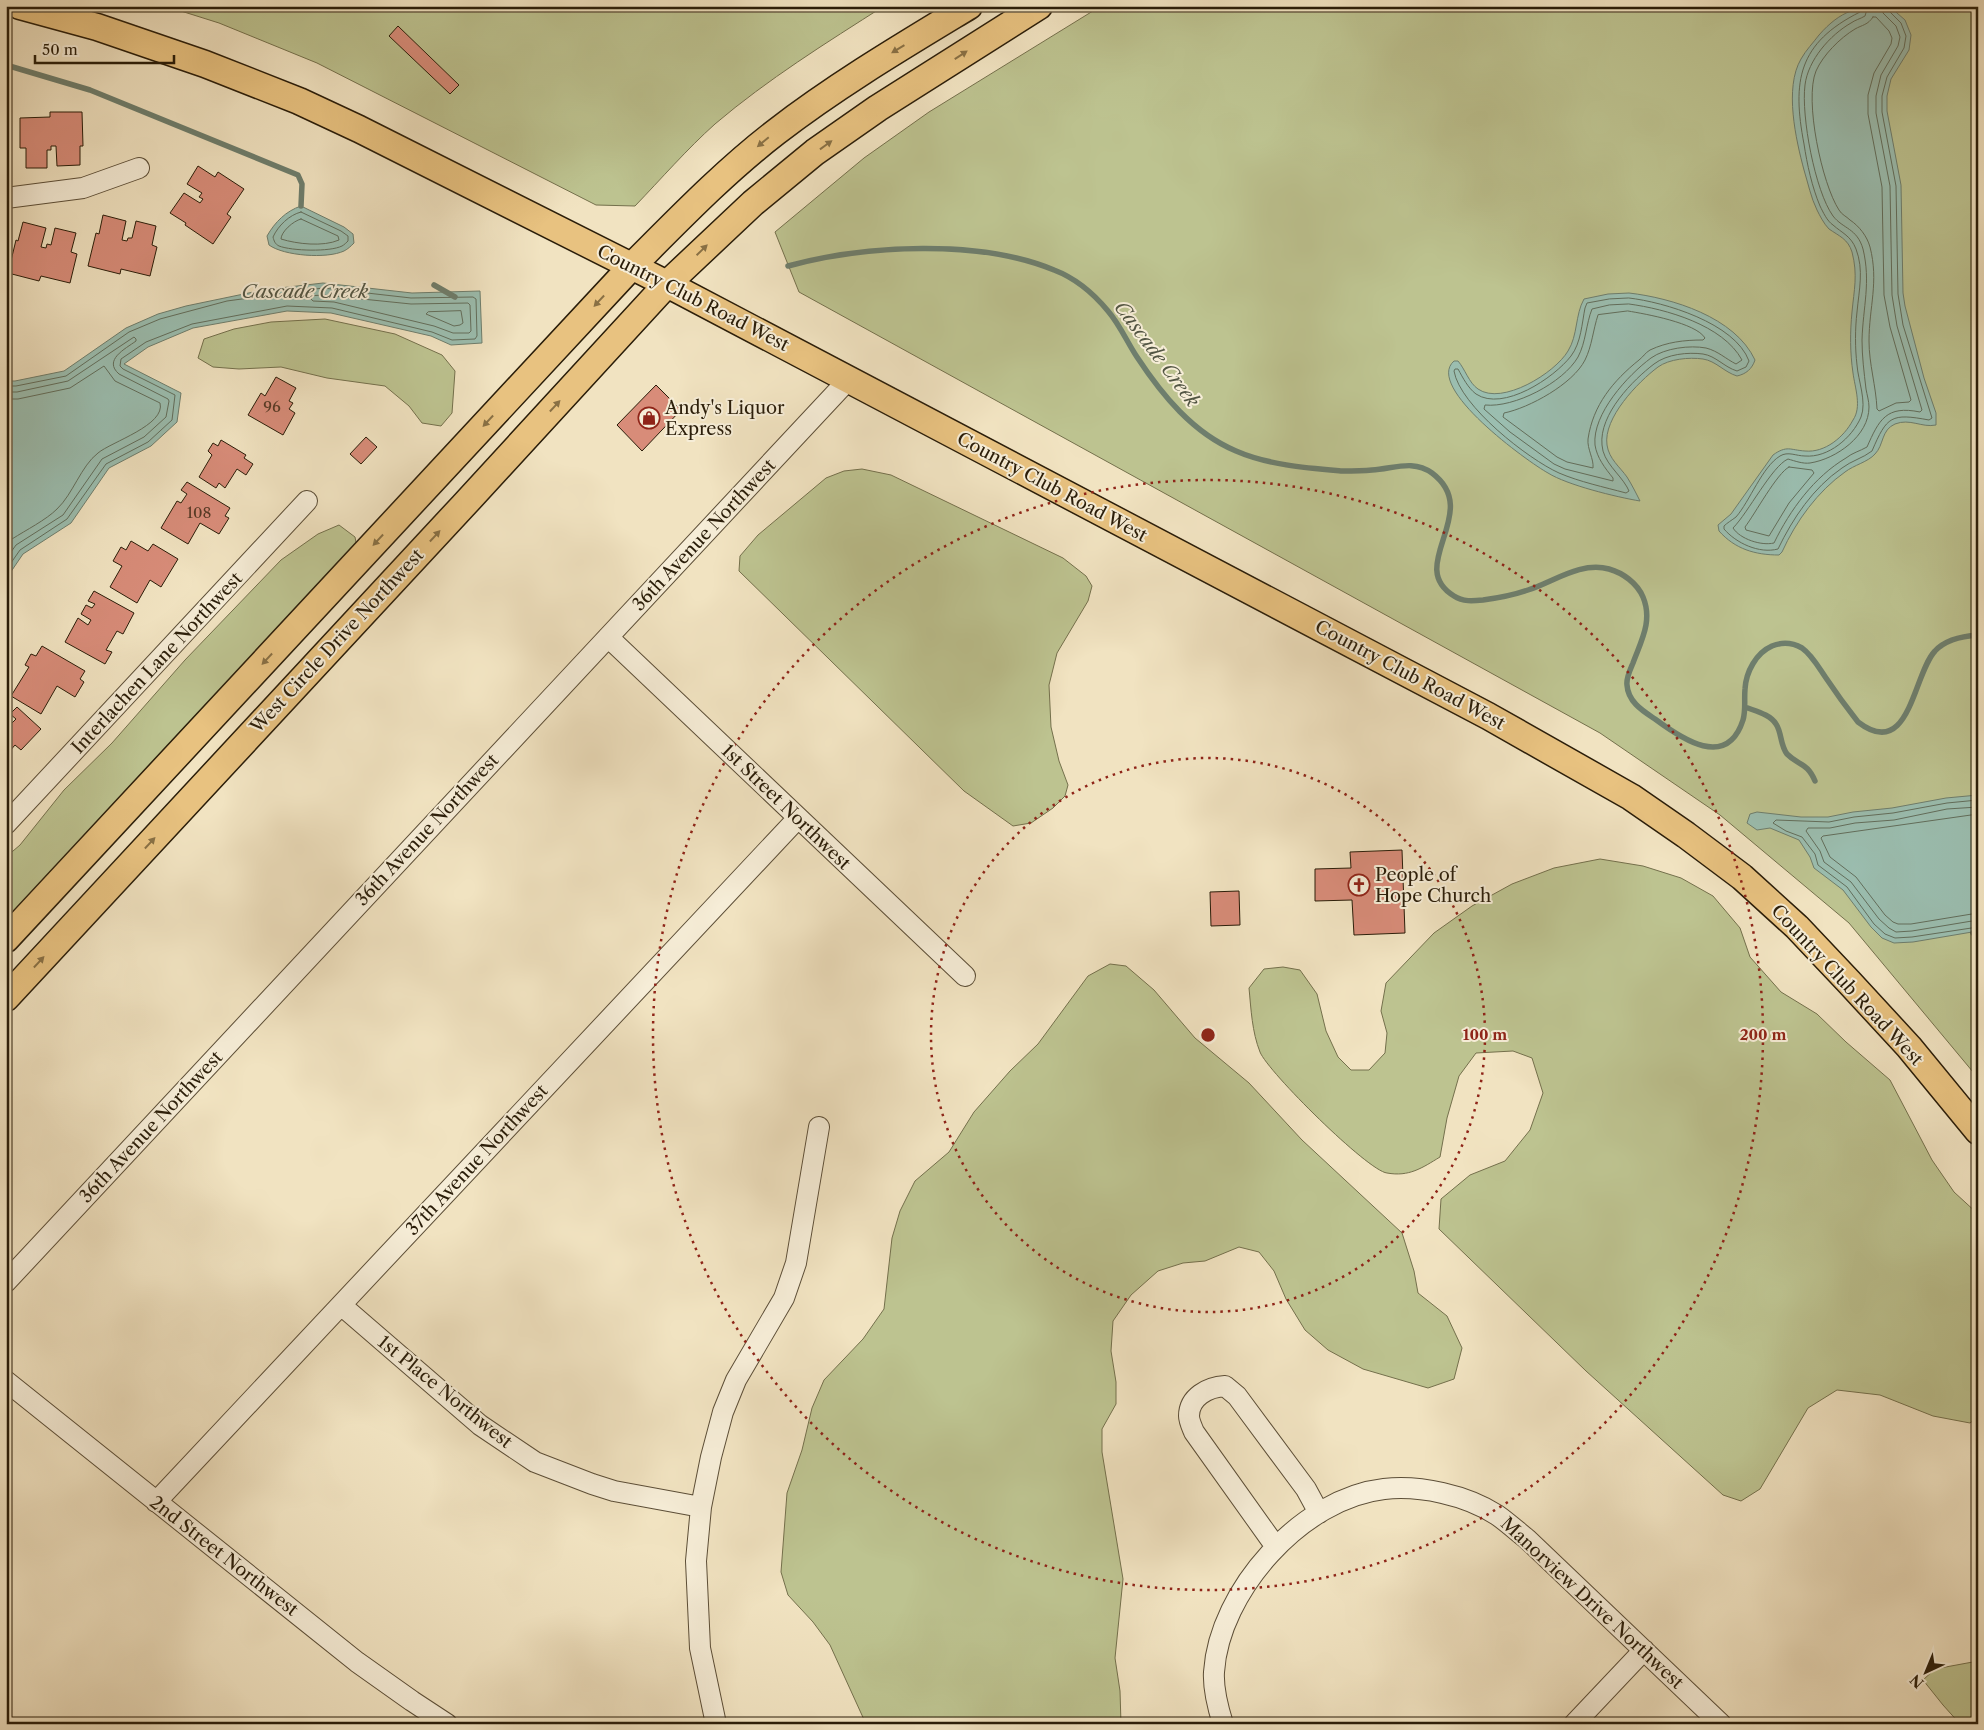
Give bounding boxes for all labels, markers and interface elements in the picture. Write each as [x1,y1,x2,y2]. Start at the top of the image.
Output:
scale bar [35,32,174,64]
text: 50 m [42,40,78,59]
one-way arrow [891,45,904,54]
one-way arrow [955,50,968,60]
one-way arrow [757,137,770,148]
one-way arrow [819,140,833,150]
street label: Country Club Road West [593,240,793,356]
one-way arrow [696,244,708,256]
water label: Cascade Creek [242,280,369,303]
one-way arrow [593,295,605,307]
water label: Cascade Creek [1110,296,1204,412]
house number: 96 [263,397,281,416]
place label: Andy's Liquor Express [664,397,785,440]
one-way arrow [549,400,561,412]
shop icon: Andy's Liquor Express [637,406,661,430]
one-way arrow [482,414,494,426]
street label: Country Club Road West [953,427,1152,547]
street label: 36th Avenue Northwest [628,454,781,616]
house number: 108 [187,503,211,522]
one-way arrow [429,531,441,543]
one-way arrow [372,533,384,545]
street label: West Circle Drive Northwest [245,544,429,738]
street label: Interlachen Lane Northwest [67,567,247,758]
street label: Country Club Road West [1311,615,1510,735]
one-way arrow [261,652,273,664]
street label: 1st Street Northwest [717,740,856,875]
street label: 36th Avenue Northwest [351,749,504,911]
one-way arrow [144,837,156,849]
place label: People of Hope Church [1375,864,1491,907]
church icon: People of Hope Church [1347,873,1371,897]
street label: Country Club Road West [1767,900,1928,1071]
one-way arrow [34,955,45,968]
text: 100 m [1463,1025,1507,1044]
text: 200 m [1740,1025,1786,1044]
centre of rings [1199,1026,1217,1044]
street label: 36th Avenue Northwest [75,1046,228,1208]
street label: 37th Avenue Northwest [401,1080,553,1240]
street label: 1st Place Northwest [373,1331,517,1453]
street label: 2nd Street Northwest [146,1491,303,1621]
street label: Manorview Drive Northwest [1496,1512,1688,1694]
north arrow [1902,1648,1952,1698]
text: N [1906,1671,1928,1692]

